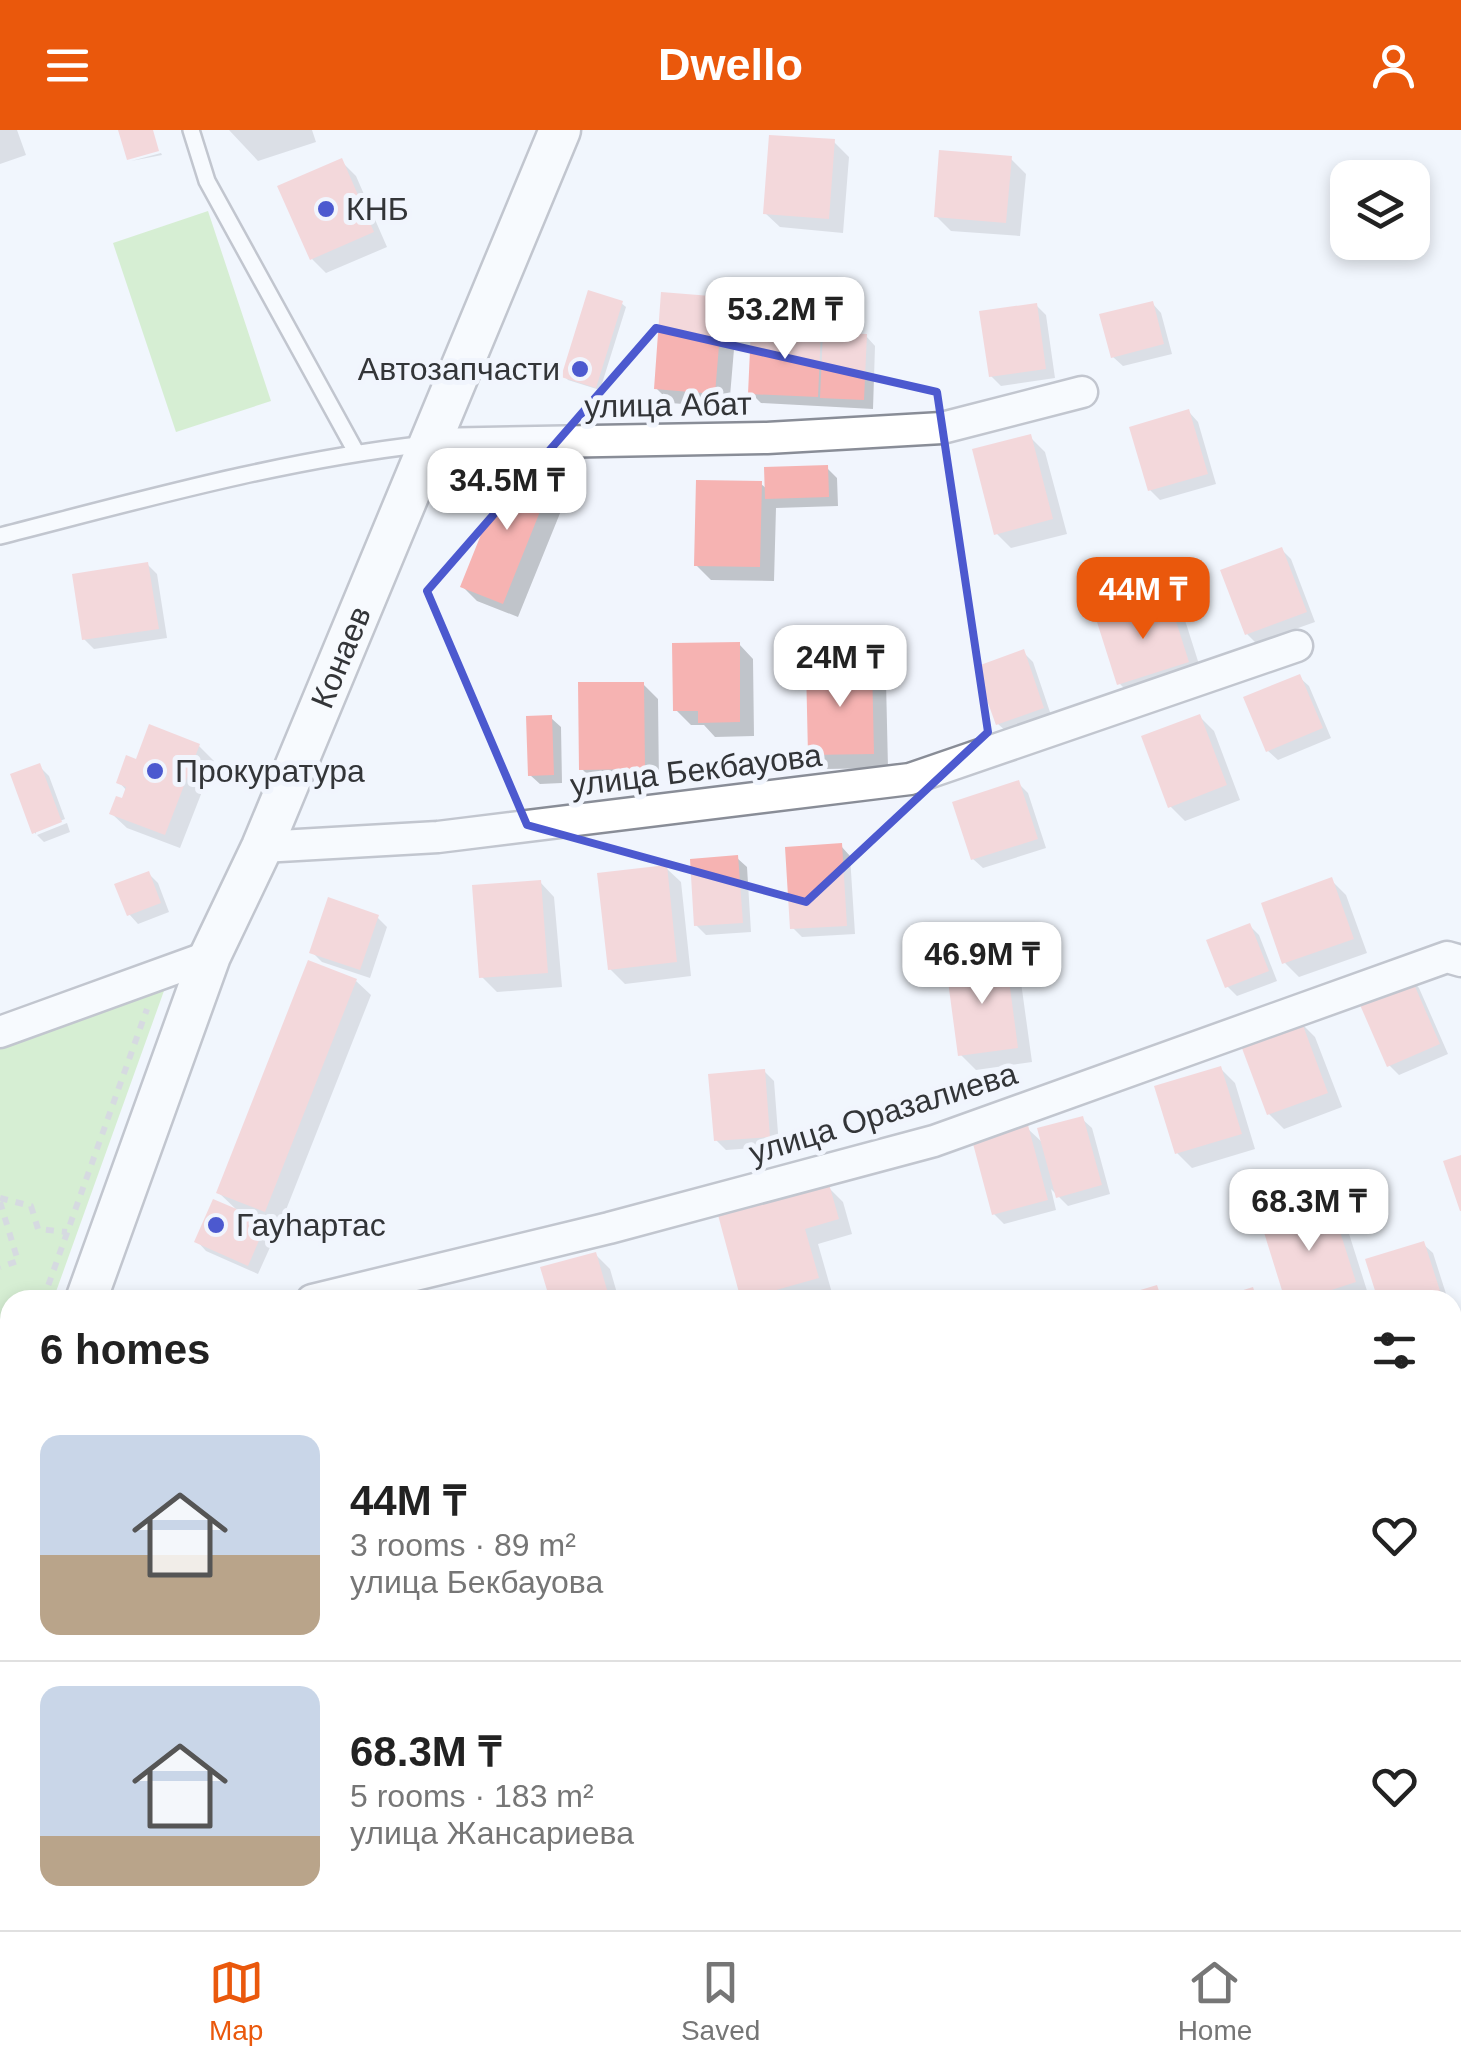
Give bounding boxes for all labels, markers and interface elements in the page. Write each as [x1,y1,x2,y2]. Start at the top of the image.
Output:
icon: menu [40,38,95,93]
icon: person [1366,38,1421,93]
text: Dwello [658,39,803,90]
map controls [1330,160,1430,260]
button: layers [1330,160,1430,260]
place label: КНБ [346,191,409,227]
marker: КНБ [315,198,337,220]
pin: 53.2M ₸ [693,277,877,362]
text: 53.2M ₸ [727,291,843,327]
place label: Автозапчасти [358,351,560,387]
marker: Автозапчасти [569,358,591,380]
street label: улица Абат [584,386,752,424]
pin: 34.5M ₸ [415,448,599,533]
text: 34.5M ₸ [449,462,565,498]
pin: 44M ₸ [1073,557,1213,642]
text: 44M ₸ [1099,571,1187,607]
street label: Конаев [304,601,378,713]
pin: 24M ₸ [770,625,910,710]
text: 24M ₸ [796,639,884,675]
street label: улица Бекбауова [568,737,824,803]
place label: Прокуратура [175,753,365,789]
marker: Прокуратура [144,760,166,782]
pin: 46.9M ₸ [890,922,1074,1007]
text: 46.9M ₸ [924,936,1040,972]
street label: улица Оразалиева [745,1055,1021,1171]
pin: 68.3M ₸ [1217,1169,1401,1254]
text: 68.3M ₸ [1251,1183,1367,1219]
place label: Гауһартас [236,1207,386,1243]
marker: Гауһартас [205,1214,227,1236]
icon: filters [1367,1323,1422,1378]
text: 6 homes [40,1326,210,1373]
icon: home [120,1475,240,1595]
text: 44M ₸ [350,1477,466,1524]
icon: heart [1367,1508,1422,1563]
text: 3 rooms · 89 m² [350,1527,576,1563]
text: улица Бекбауова [350,1564,603,1600]
icon: home [120,1726,240,1846]
text: 68.3M ₸ [350,1728,501,1775]
icon: heart [1367,1759,1422,1814]
text: 5 rooms · 183 m² [350,1778,594,1814]
text: улица Жансариева [350,1815,634,1851]
tab: Map [209,1955,264,2047]
tab: Saved [681,1955,760,2047]
tab: Home [1178,1955,1252,2047]

